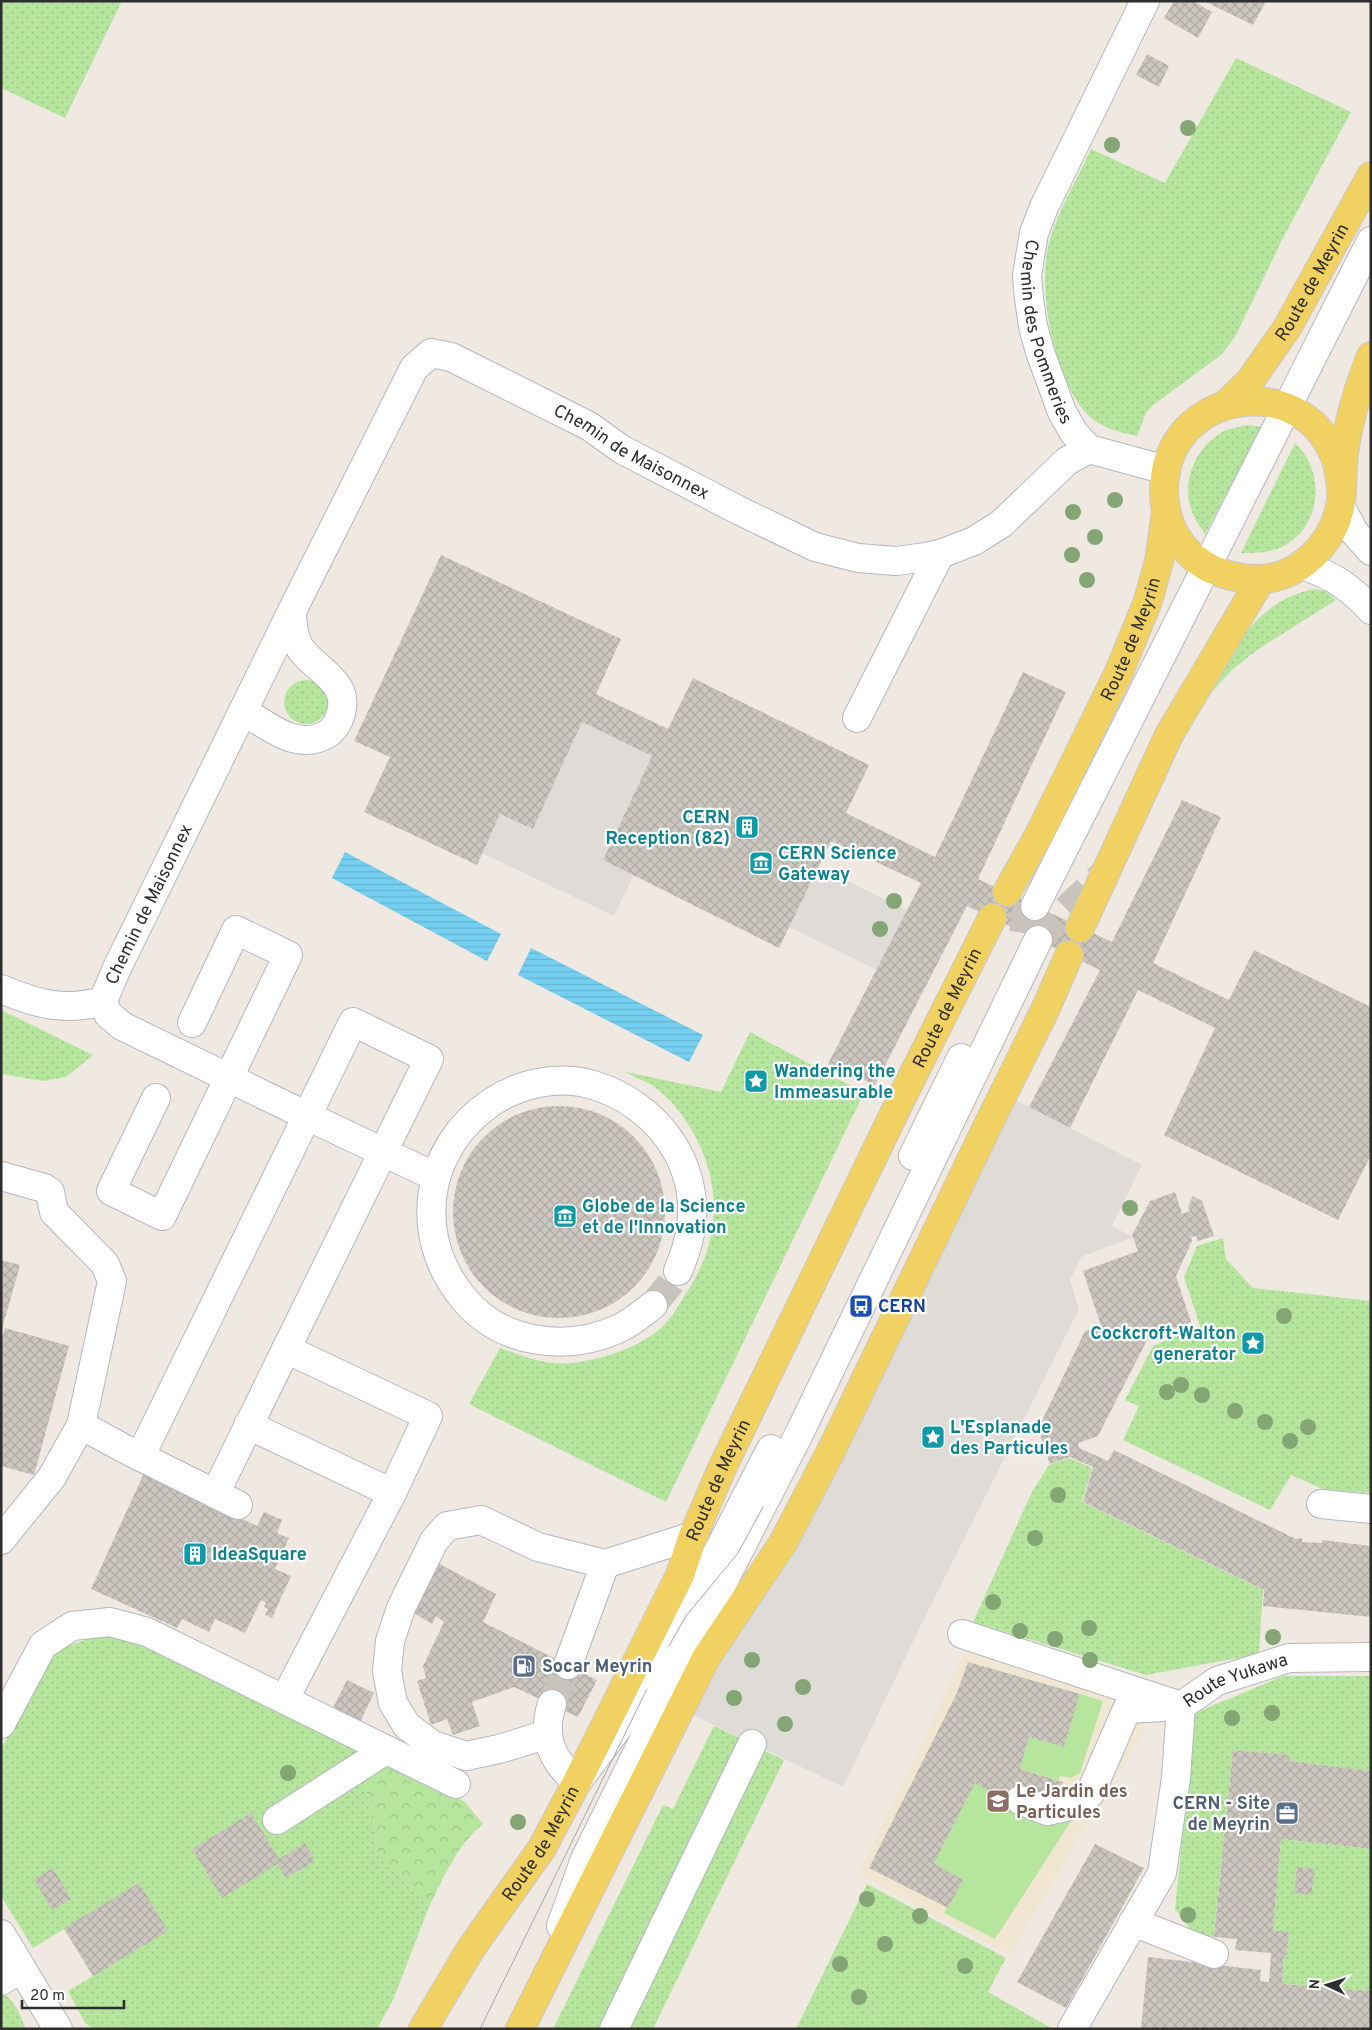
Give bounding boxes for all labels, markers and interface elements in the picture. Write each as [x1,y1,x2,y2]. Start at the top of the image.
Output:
street label: Route de Meyrin [1271,220,1355,347]
street label: Chemin des Pommeries [1014,237,1077,429]
street label: Chemin de Maisonnex [549,400,713,506]
street label: Route de Meyrin [1097,575,1167,705]
place label: CERN Reception (82) [605,807,730,851]
building icon: CERN Reception (82) [734,814,760,840]
street label: Chemin de Maisonnex [101,821,199,988]
place label: CERN Science Gateway [778,843,896,887]
museum icon: CERN Science Gateway [748,850,774,876]
street label: Route de Meyrin [908,944,988,1072]
place label: Wandering the Immeasurable [774,1061,895,1105]
place icon: Wandering the Immeasurable [743,1068,769,1094]
place label: Globe de la Science et de l'Innovation [582,1196,746,1240]
museum icon: Globe de la Science et de l'Innovation [552,1203,578,1229]
bus stop icon: CERN [848,1293,874,1319]
place label: CERN [878,1296,926,1319]
place label: Cockcroft-Walton generator [1090,1323,1236,1367]
place icon: Cockcroft-Walton generator [1240,1330,1266,1356]
street label: Route de Meyrin [682,1416,757,1545]
place label: L'Esplanade des Particules [950,1417,1068,1461]
place icon: L'Esplanade des Particules [920,1424,946,1450]
building icon: IdeaSquare [182,1541,208,1567]
place label: IdeaSquare [212,1544,307,1567]
street label: Route Yukawa [1179,1649,1291,1714]
fuel station icon: Socar Meyrin [511,1653,537,1679]
place label: Socar Meyrin [542,1656,653,1679]
place label: Le Jardin des Particules [1016,1781,1128,1825]
street label: Route de Meyrin [498,1782,586,1907]
school or university icon: Le Jardin des Particules [985,1788,1011,1814]
place label: CERN - Site de Meyrin [1173,1793,1270,1837]
office icon: CERN - Site de Meyrin [1274,1800,1300,1826]
north arrow [1302,1960,1352,2010]
scale bar [22,1978,125,2010]
text: N [1307,1979,1324,1990]
text: 20 m [30,1987,65,2006]

